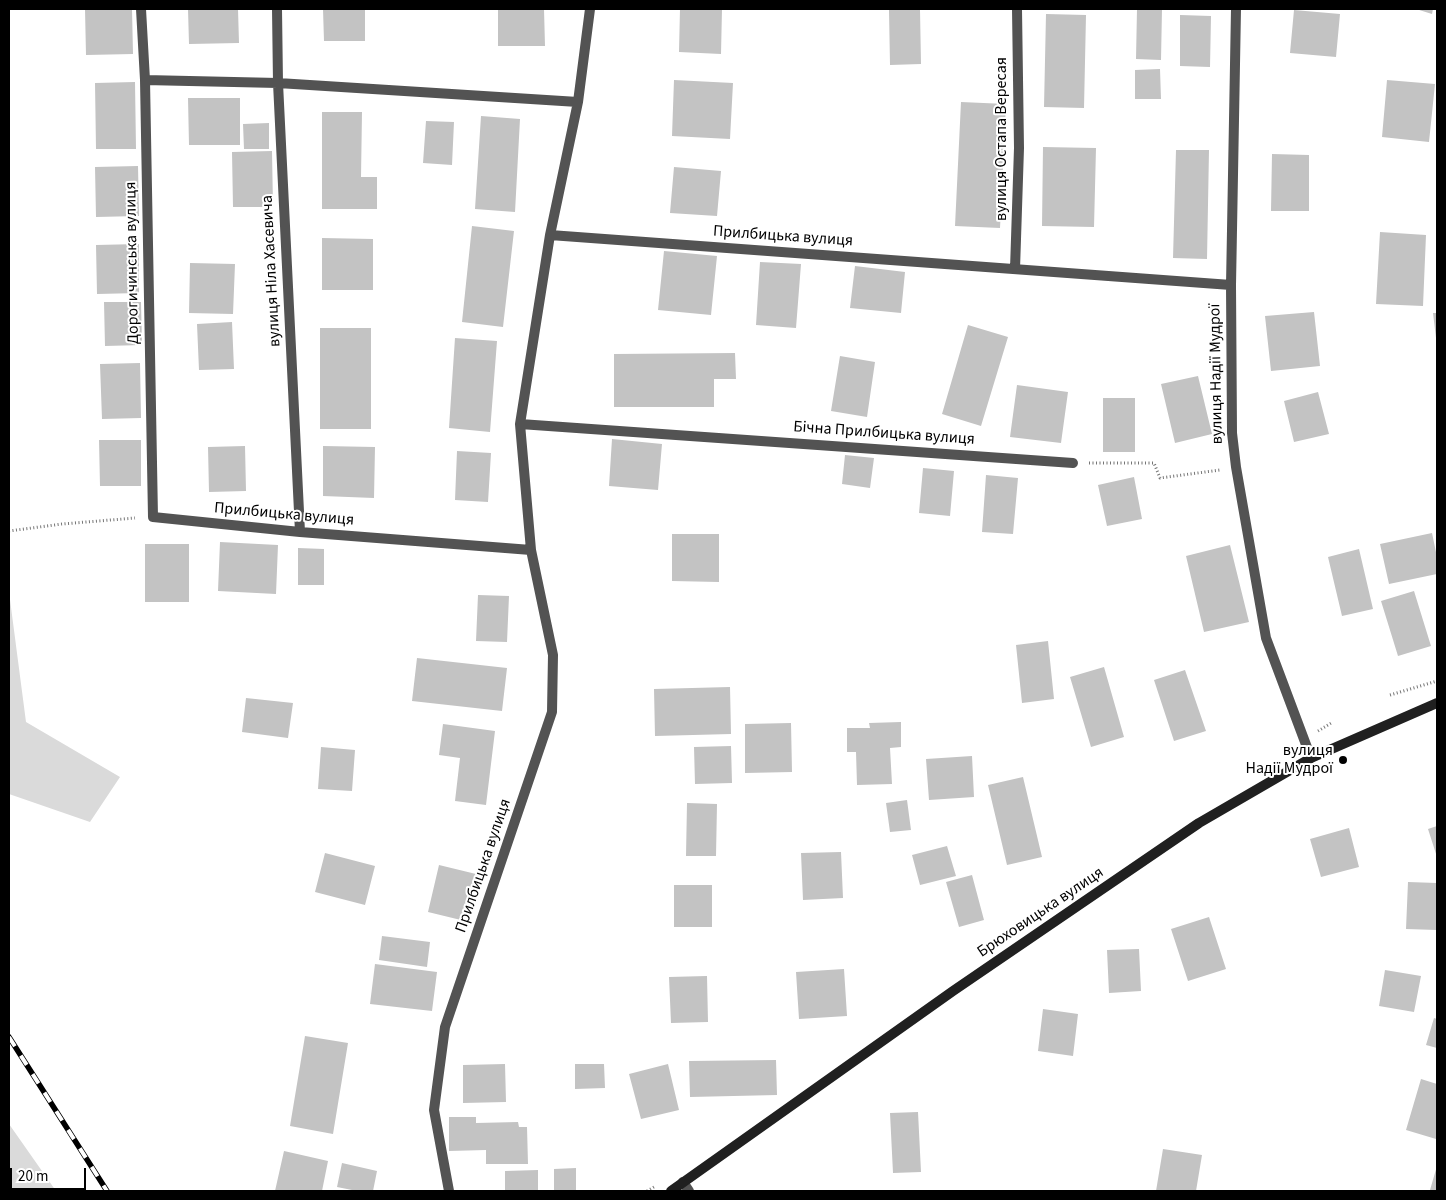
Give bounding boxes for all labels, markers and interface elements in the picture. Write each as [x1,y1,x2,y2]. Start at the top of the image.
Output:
street label: вулиця Остапа Вересая [992,57,1012,221]
street label: Дорогичинська вулиця [122,181,144,345]
street label: вулиця Ніла Хасевича [258,195,286,347]
street label: Прилбицька вулиця [712,223,854,251]
street label: вулиця Надії Мудрої [1206,303,1228,445]
street label: Бічна Прилбицька вулиця [793,418,975,450]
street label: Прилбицька вулиця [213,499,355,531]
place label: вулиця Надії Мудрої [1246,741,1333,779]
marker: вулиця Надії Мудрої [1337,754,1349,766]
street label: Прилбицька вулиця [452,796,516,936]
street label: Брюховицька вулиця [974,864,1108,962]
scale bar [12,1158,89,1190]
text: 20 m [18,1166,48,1187]

